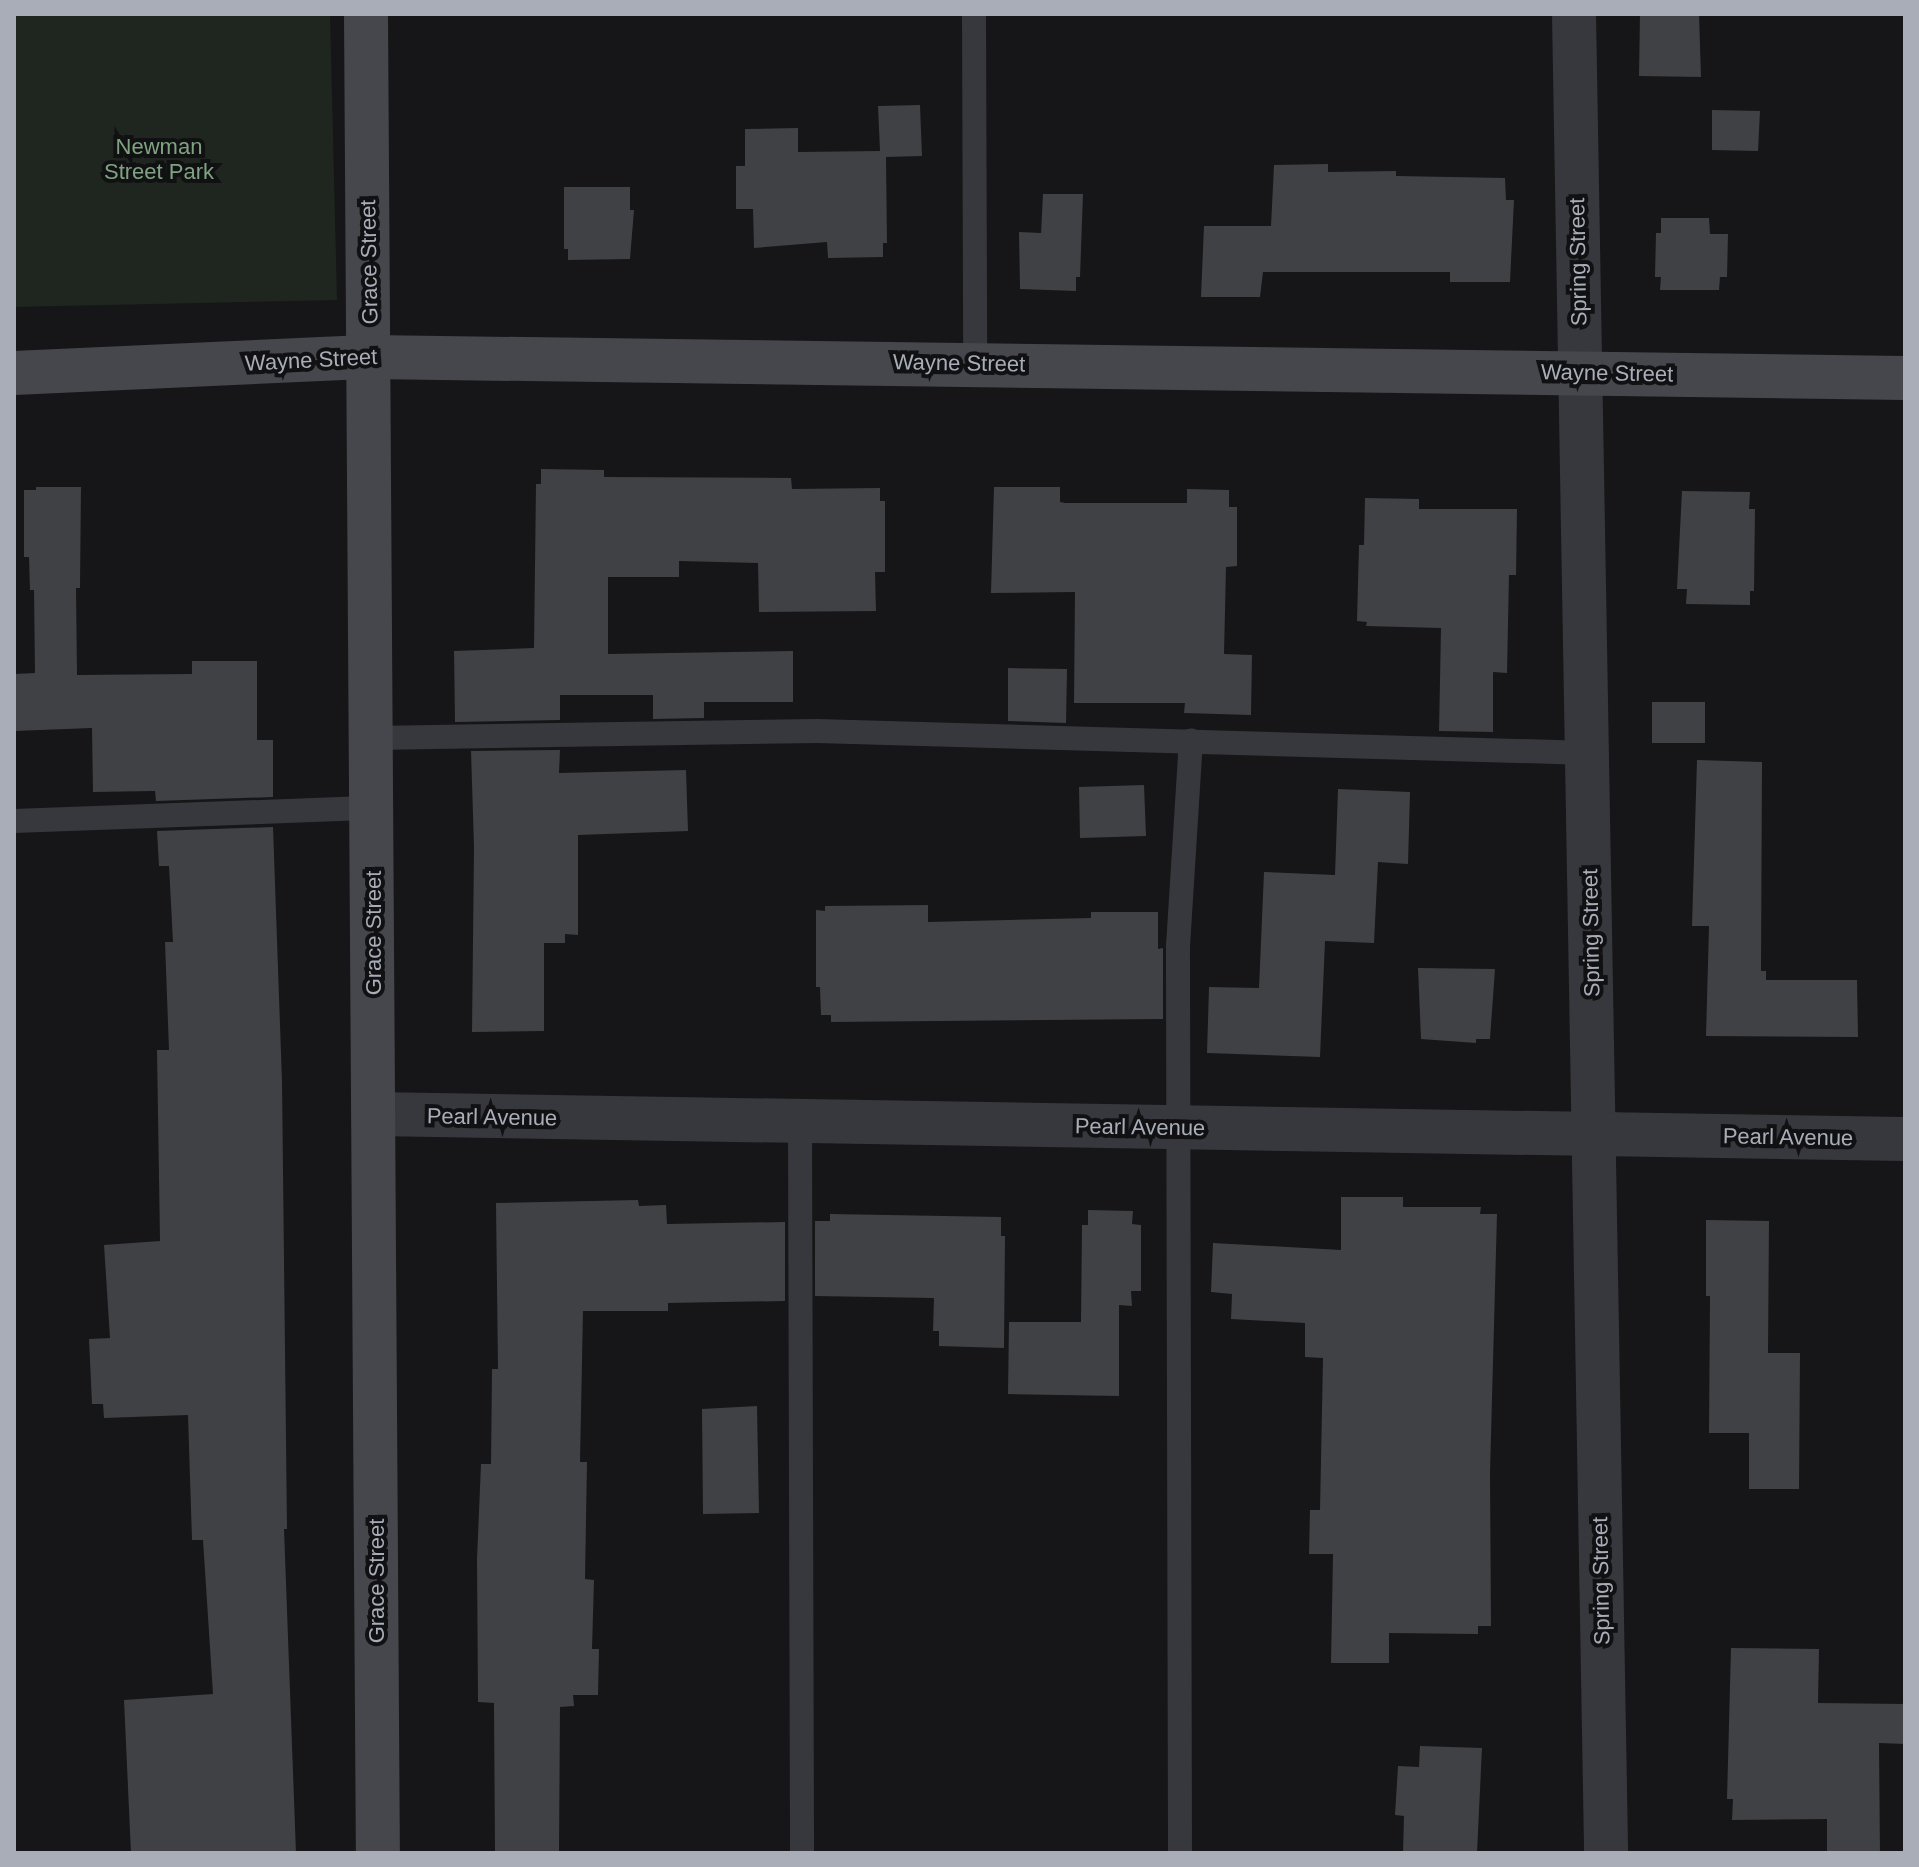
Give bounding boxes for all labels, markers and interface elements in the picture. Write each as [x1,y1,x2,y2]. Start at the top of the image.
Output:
park label: Newman Street Park [104,133,214,184]
street label: Spring Street [1564,198,1592,326]
street label: Grace Street [355,199,383,325]
street label: Wayne Street [244,343,378,377]
street label: Wayne Street [893,349,1025,377]
street label: Wayne Street [1541,359,1673,387]
street label: Spring Street [1577,869,1605,997]
street label: Grace Street [361,871,387,995]
street label: Pearl Avenue [426,1103,558,1131]
street label: Pearl Avenue [1074,1113,1206,1141]
street label: Pearl Avenue [1722,1123,1854,1151]
street label: Spring Street [1587,1517,1615,1645]
street label: Grace Street [364,1519,390,1643]

